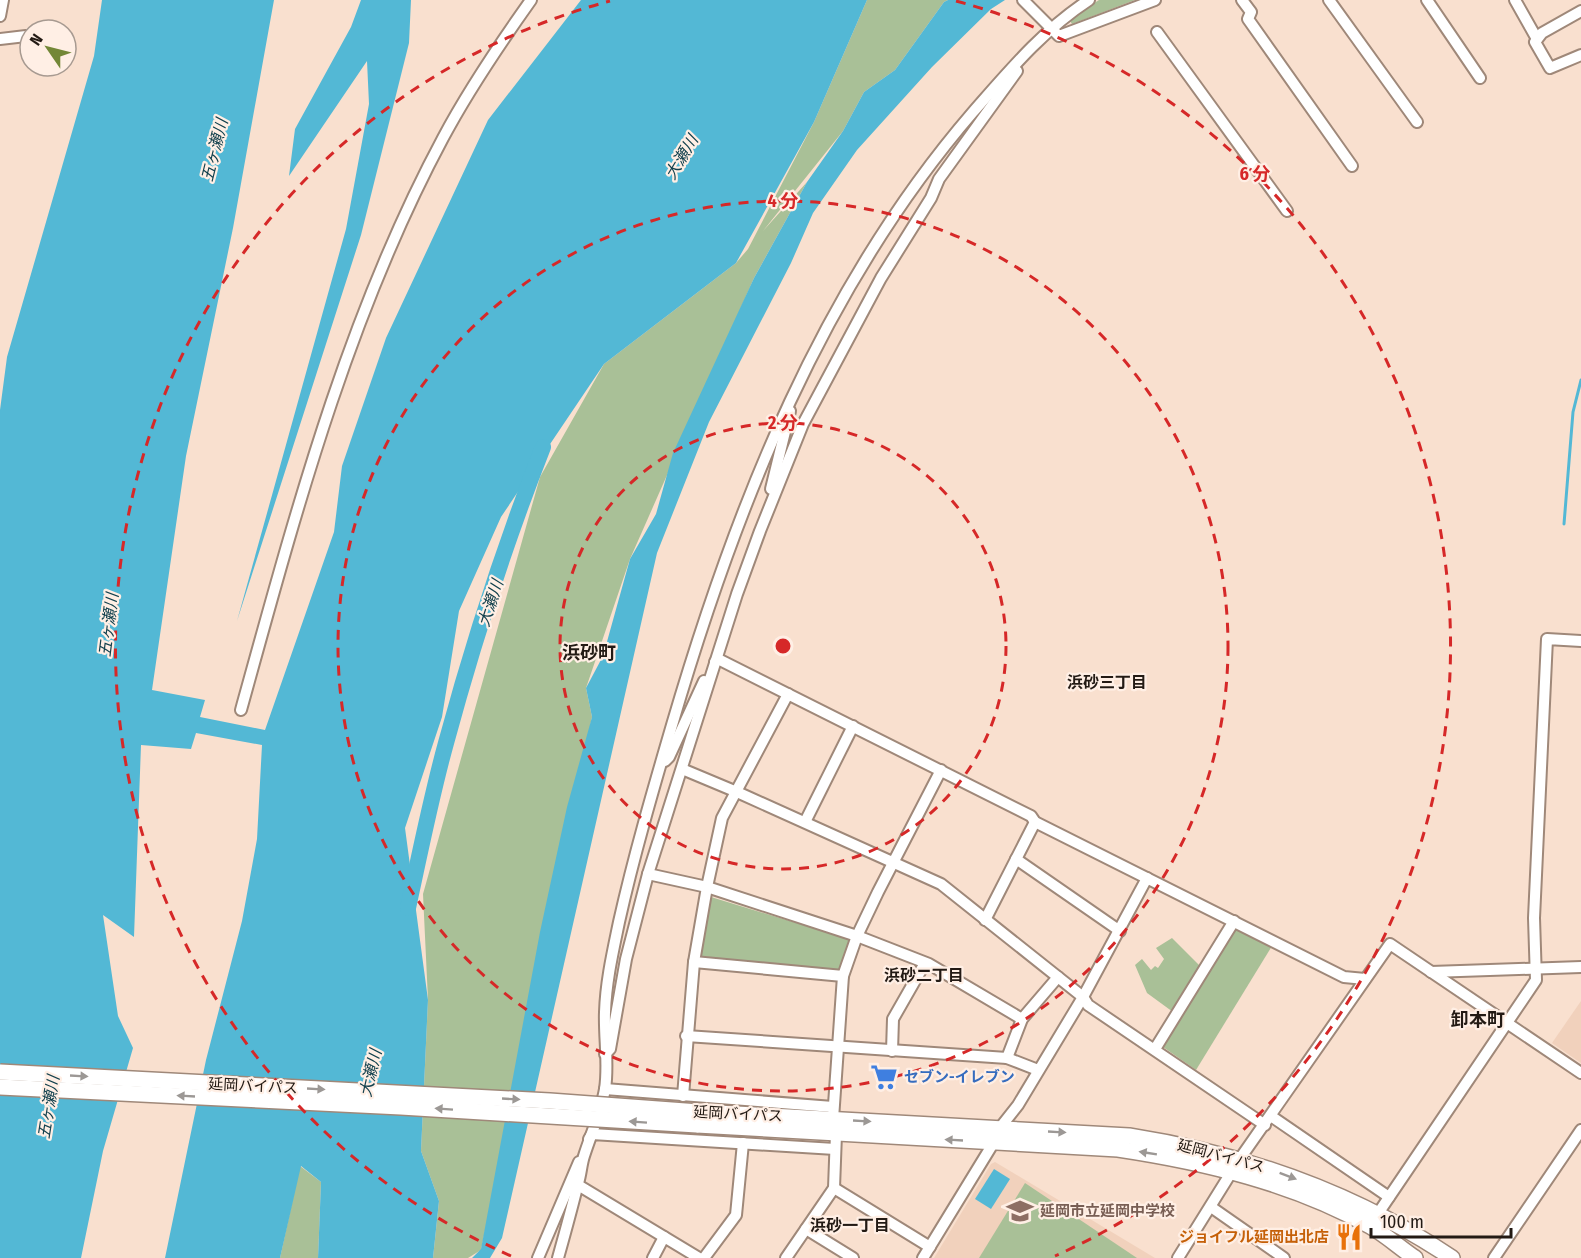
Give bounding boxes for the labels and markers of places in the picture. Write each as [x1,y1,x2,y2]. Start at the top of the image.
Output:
centre of rings [773,636,793,656]
supermarket icon: セブン-イレブン [869,1062,899,1092]
place label: セブン-イレブン [904,1068,1015,1086]
school or university icon: 延岡市立延岡中学校 [1005,1196,1035,1226]
place label: 延岡市立延岡中学校 [1040,1202,1175,1220]
restaurant icon: ジョイフル延岡出北店 [1334,1222,1364,1252]
place label: ジョイフル延岡出北店 [1179,1228,1329,1246]

